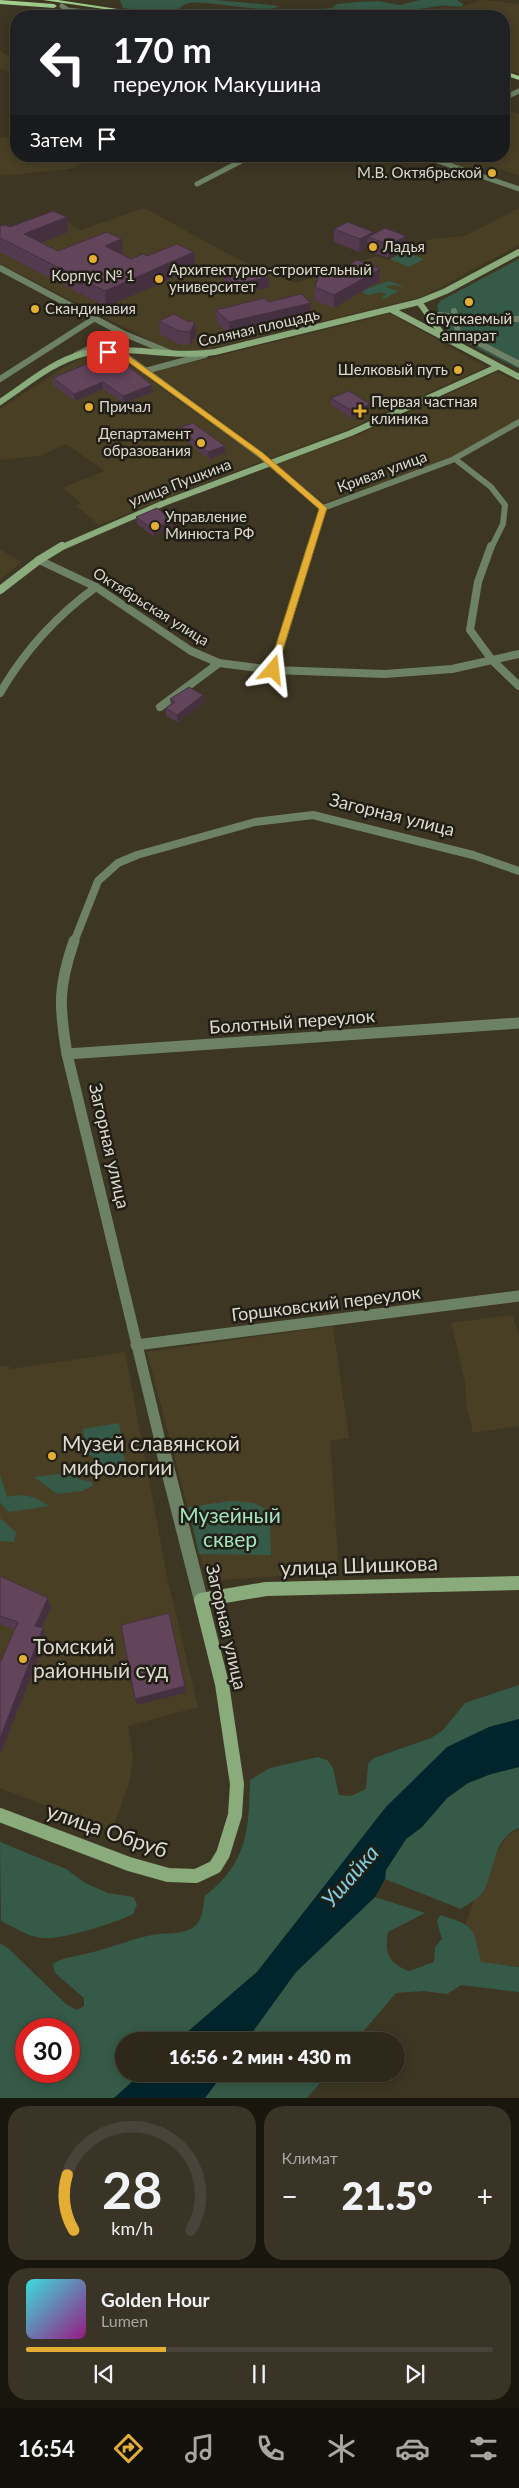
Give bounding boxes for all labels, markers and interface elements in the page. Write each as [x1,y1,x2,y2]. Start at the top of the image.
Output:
text: 170 m [113,28,212,70]
icon: left [30,30,95,95]
text: переулок Макушина [113,70,321,97]
icon: arrive [93,125,121,153]
text: Затем [30,128,83,151]
place label: М.В. Октябрьской [357,163,482,181]
marker: М.В. Октябрьской [486,167,498,179]
place label: Ладья [382,237,425,255]
marker: Ладья [367,241,379,253]
marker: Корпус № 1 [87,253,99,265]
place label: Архитектурно-строительный университет [169,260,372,295]
place label: Корпус № 1 [51,266,135,284]
marker: Архитектурно-строительный университет [153,273,165,285]
marker: Спускаемый аппарат [463,296,475,308]
place label: Скандинавия [45,299,136,317]
marker: Скандинавия [29,303,41,315]
street label: Соляная площадь [196,304,321,350]
place label: Спускаемый аппарат [426,309,512,344]
pin [87,331,129,373]
icon: arrive [94,338,122,366]
place label: Шелковый путь [338,360,448,378]
marker: Шелковый путь [452,364,464,376]
place label: Первая частная клиника [371,392,477,427]
place label: Причал [99,397,151,415]
marker: Причал [83,401,95,413]
marker: Первая частная клиника [353,404,367,418]
place label: Департамент образования [98,424,191,459]
marker: Департамент образования [195,437,207,449]
street label: Кривая улица [334,447,429,496]
street label: улица Пушкина [126,454,233,510]
place label: Управление Минюста РФ [165,507,255,542]
marker: Управление Минюста РФ [149,520,161,532]
street label: Октябрьская улица [90,563,213,649]
position arrow [246,643,298,695]
street label: Загорная улица [327,788,457,840]
street label: Болотный переулок [208,1004,376,1038]
street label: Загорная улица [85,1081,135,1211]
street label: Горшковский переулок [230,1280,422,1326]
place label: Музей славянской мифологии [62,1430,240,1479]
marker: Музей славянской мифологии [46,1450,58,1462]
park label: Музейный сквер [179,1502,281,1551]
street label: улица Шишкова [280,1549,438,1580]
street label: Загорная улица [202,1562,252,1692]
place label: Томский районный суд [33,1633,168,1682]
marker: Томский районный суд [17,1653,29,1665]
street label: улица Обруб [44,1797,171,1862]
water label: Ушайка [315,1839,384,1912]
speed limit sign: 30 [15,2018,80,2083]
text: 16:56 · 2 мин · 430 m [169,2045,351,2068]
text: Климат [282,2148,338,2167]
text: 28 [102,2158,162,2220]
text: 21.5° [342,2172,433,2218]
text: − [282,2179,298,2213]
text: + [477,2179,493,2213]
text: km/h [111,2217,153,2239]
text: Golden Hour [101,2288,210,2311]
text: Lumen [101,2311,148,2330]
icon: previous [90,2360,118,2388]
icon: pause [245,2360,273,2388]
icon: next [401,2360,429,2388]
icon: directions [111,2431,146,2466]
icon: music [182,2431,217,2466]
icon: phone [253,2431,288,2466]
icon: climate [324,2431,359,2466]
icon: car [395,2431,430,2466]
icon: filters [466,2431,501,2466]
text: 16:54 [18,2435,75,2462]

